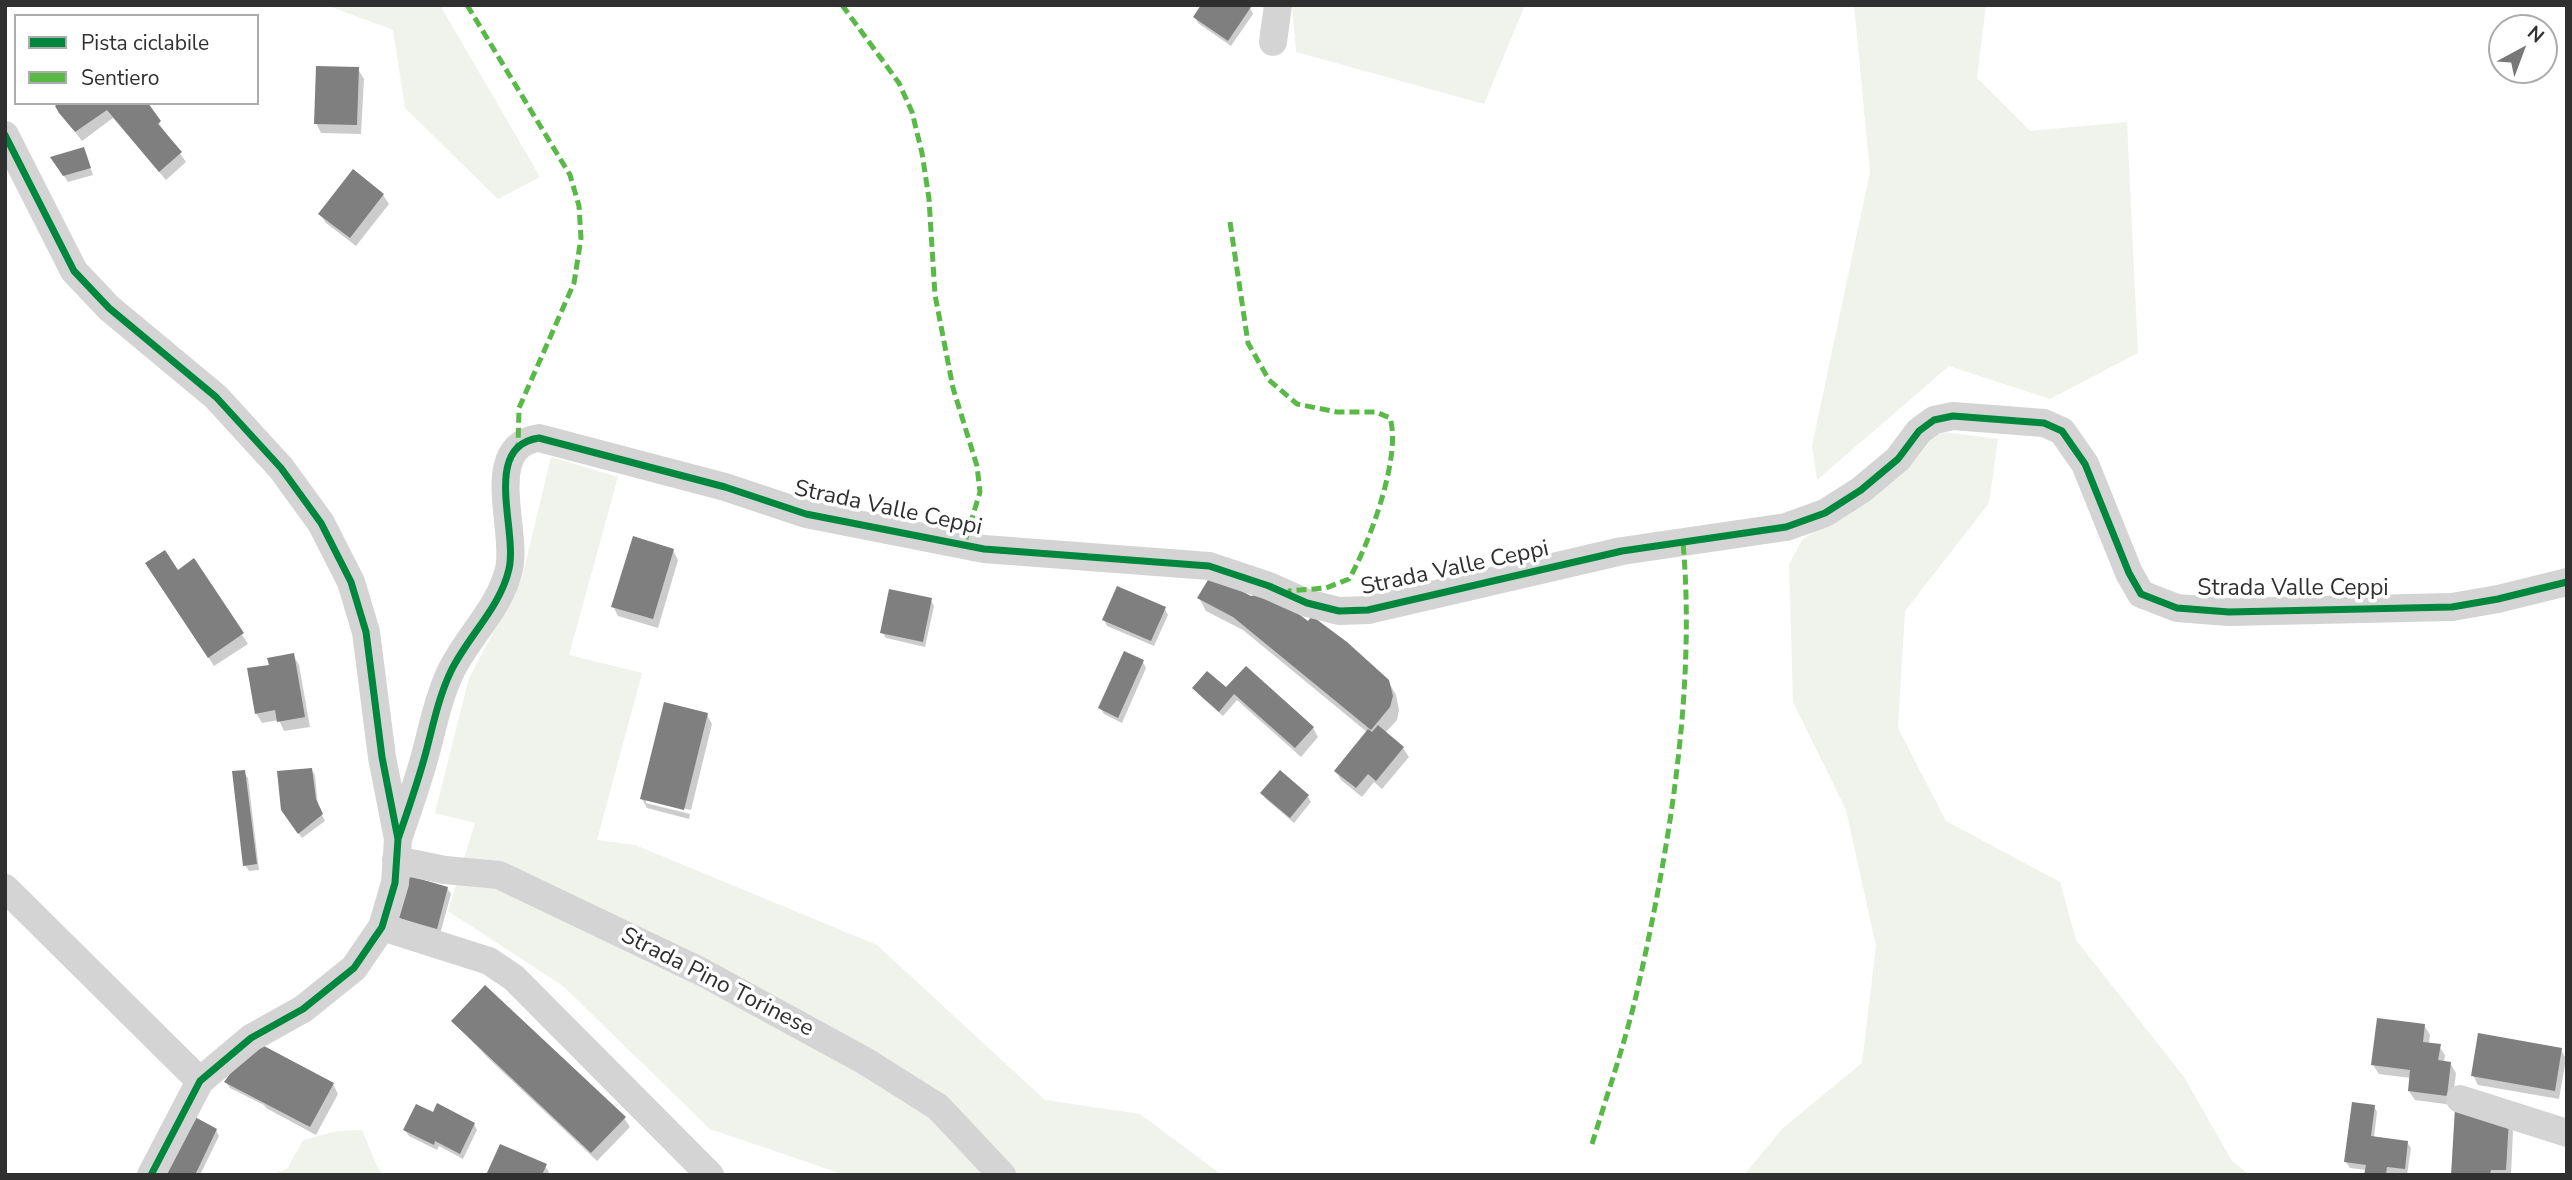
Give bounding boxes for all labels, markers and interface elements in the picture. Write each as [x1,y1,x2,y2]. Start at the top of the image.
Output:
legend [14,14,259,105]
north arrow [2488,14,2558,84]
text: N [2522,20,2549,49]
text: Pista ciclabile [81,29,209,57]
text: Sentiero [81,64,159,92]
street label: Strada Valle Ceppi [792,476,984,542]
street label: Strada Valle Ceppi [1359,536,1551,602]
street label: Strada Valle Ceppi [2197,575,2389,603]
street label: Strada Pino Torinese [616,922,818,1044]

